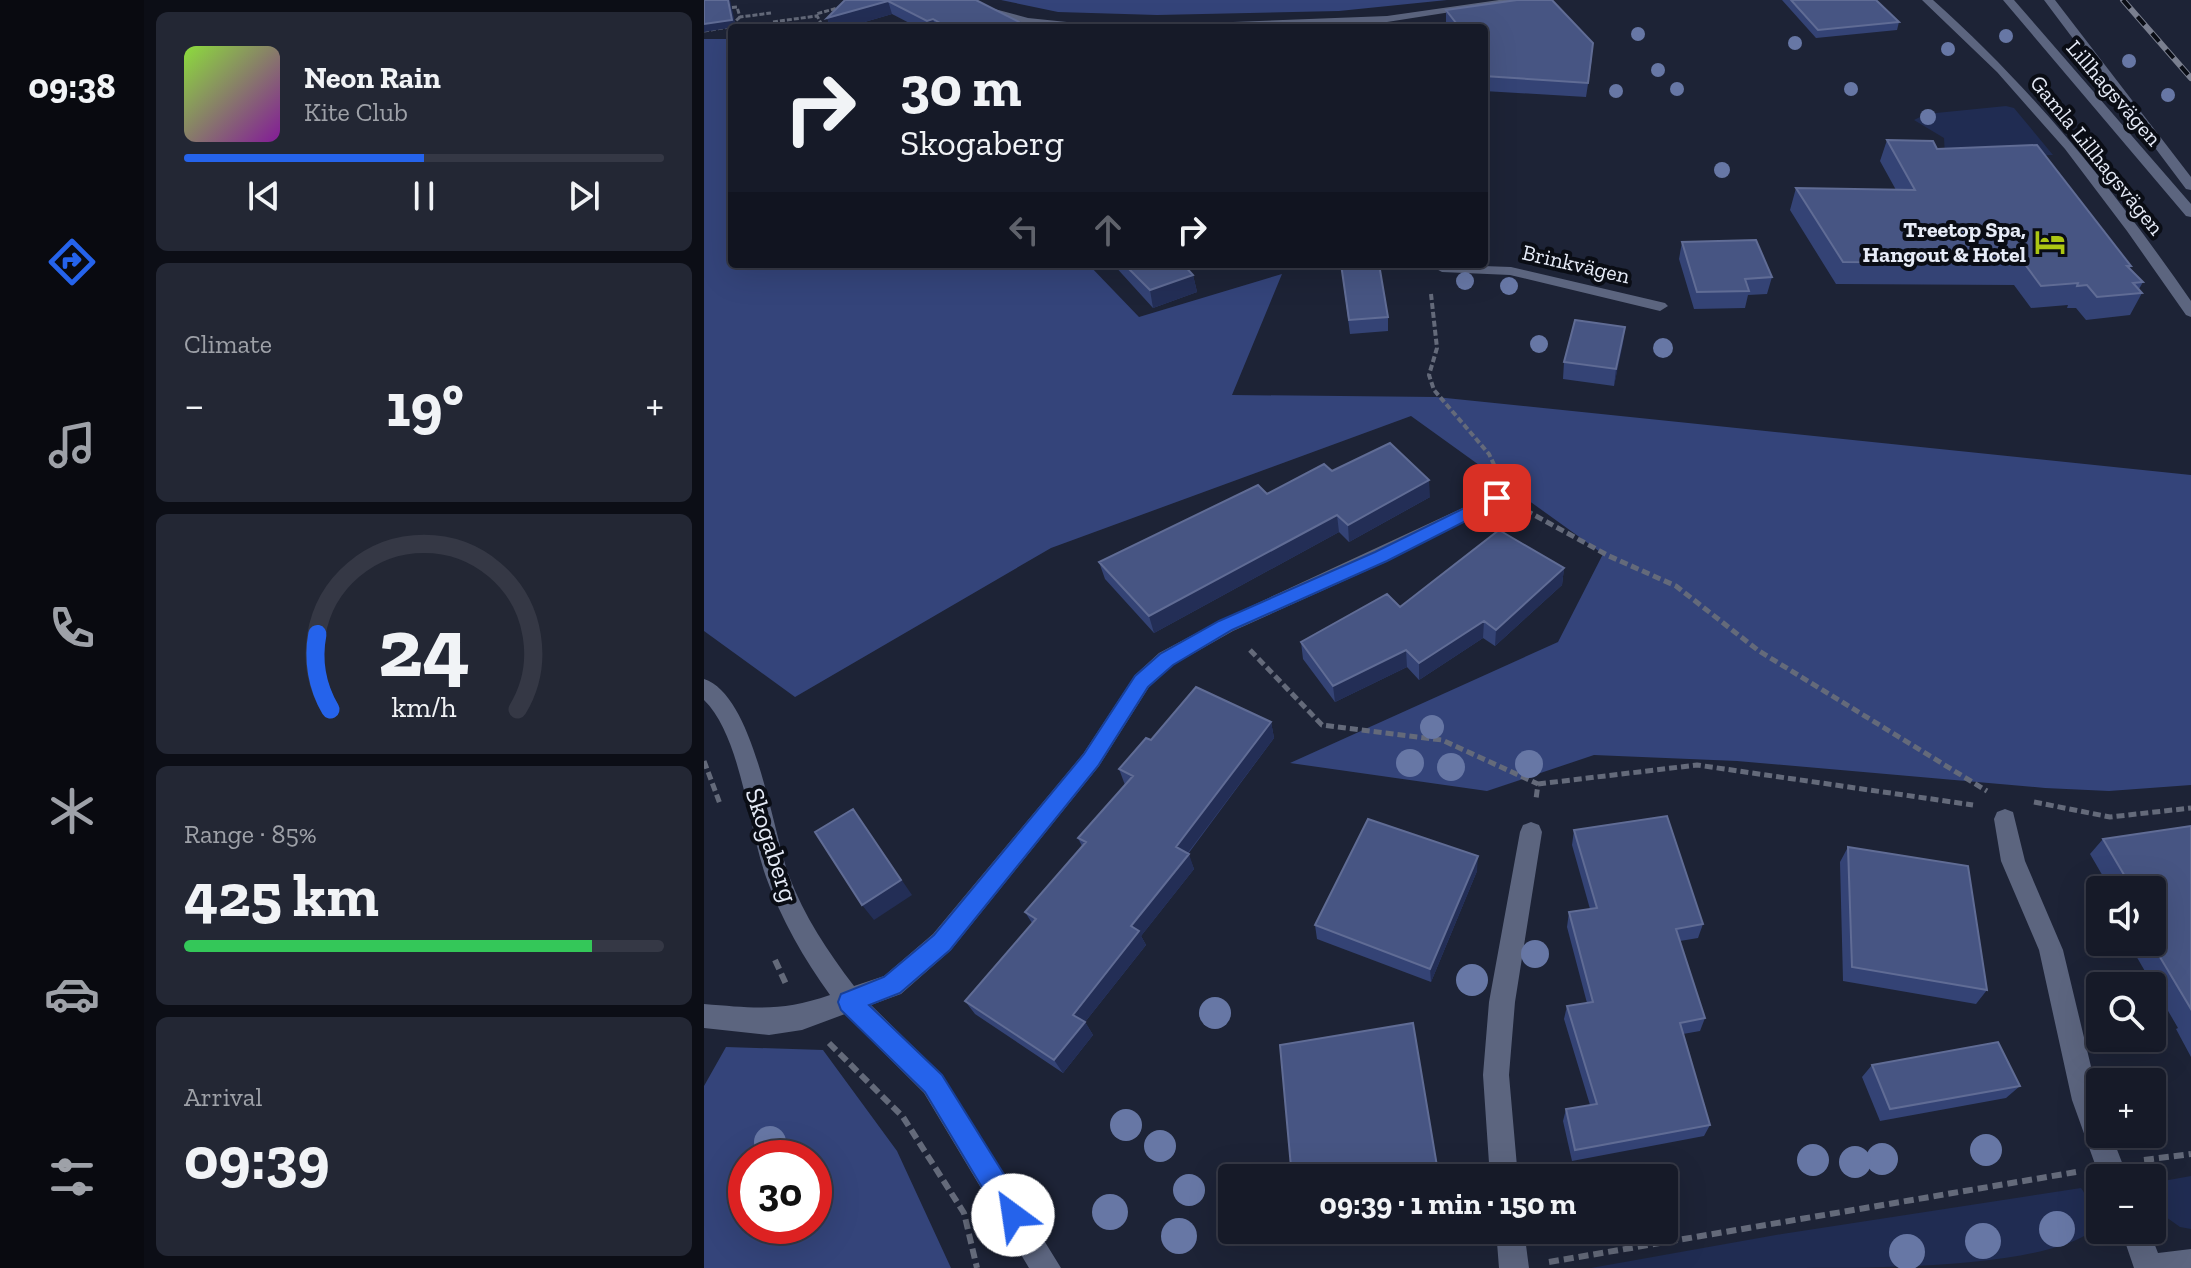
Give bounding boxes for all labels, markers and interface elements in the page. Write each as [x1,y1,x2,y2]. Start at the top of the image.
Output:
street label: Lillhagsvägen [2061,35,2168,152]
text: 30 m [900,53,1022,120]
icon: right [768,56,872,160]
text: Neon Rain [304,60,441,96]
text: 09:38 [28,64,116,107]
street label: Gamla Lillhagsvägen [2024,70,2170,241]
text: Kite Club [304,96,408,128]
text: Skogaberg [900,121,1064,164]
icon: previous [242,174,286,218]
icon: pause [402,174,446,218]
icon: next [562,174,606,218]
icon: left [1002,208,1046,252]
icon: ahead [1086,208,1130,252]
icon: right [1170,208,1214,252]
place label: Treetop Spa, Hangout & Hotel [1862,216,2026,268]
hotel icon: Treetop Spa, Hangout & Hotel [2033,225,2067,259]
icon: directions [44,234,100,290]
street label: Brinkvägen [1520,239,1633,290]
text: Climate [184,328,272,360]
text: 19° [386,369,464,441]
text: − [184,378,205,431]
text: + [645,378,664,431]
icon: music [44,417,100,473]
pin [1463,464,1531,532]
icon: arrive [1475,476,1519,520]
text: 24 [378,597,470,697]
icon: phone [44,600,100,656]
text: km/h [391,690,457,724]
icon: climate [44,783,100,839]
street label: Skogaberg [738,784,806,906]
text: Range · 85% [184,818,317,850]
text: 425 km [184,859,379,931]
map controls [2086,876,2166,1244]
button: sound [2086,876,2166,956]
icon: car [44,966,100,1022]
button: search [2086,972,2166,1052]
button: + [2086,1068,2166,1148]
text: Arrival [184,1081,262,1113]
text: 09:39 [184,1122,330,1194]
speed limit sign: 30 [728,1140,832,1244]
icon: filters [44,1149,100,1205]
button: − [2086,1164,2166,1244]
position arrow [971,1173,1055,1257]
text: 09:39 · 1 min · 150 m [1320,1186,1576,1222]

